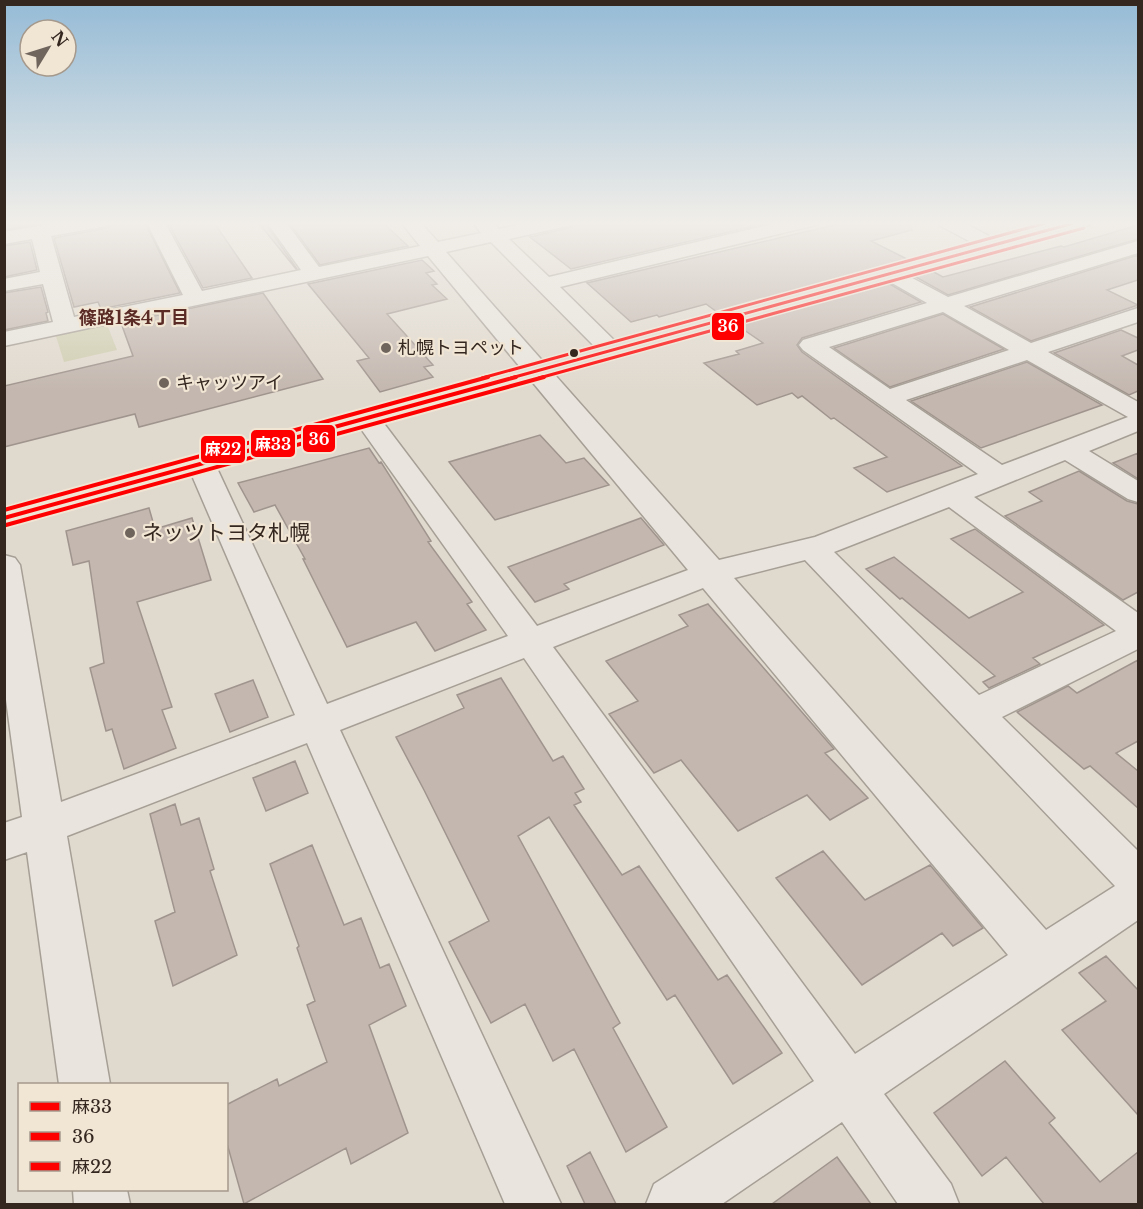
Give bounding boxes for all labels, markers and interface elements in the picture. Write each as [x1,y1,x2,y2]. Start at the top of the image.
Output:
north arrow [18,18,78,78]
text: N [47,27,72,51]
district label: 篠路1条4丁目 [79,307,189,329]
line badge: 36 [711,312,745,341]
text: 36 [718,316,739,336]
place label: 札幌トヨペット [398,337,524,359]
marker: 札幌トヨペット [379,341,393,355]
unlabelled marker [568,347,580,359]
place label: キャッツアイ [176,372,283,394]
marker: キャッツアイ [157,376,171,390]
line badge: 36 [302,424,336,453]
line badge: 麻33 [250,429,296,458]
text: 36 [309,429,330,449]
text: 麻33 [255,434,291,454]
line badge: 麻22 [200,435,246,464]
text: 麻22 [205,439,241,459]
place label: ネッツトヨタ札幌 [142,520,310,546]
marker: ネッツトヨタ札幌 [123,526,137,540]
legend [18,1083,228,1191]
text: 麻33 [72,1096,112,1118]
text: 36 [72,1126,95,1148]
text: 麻22 [72,1156,112,1178]

